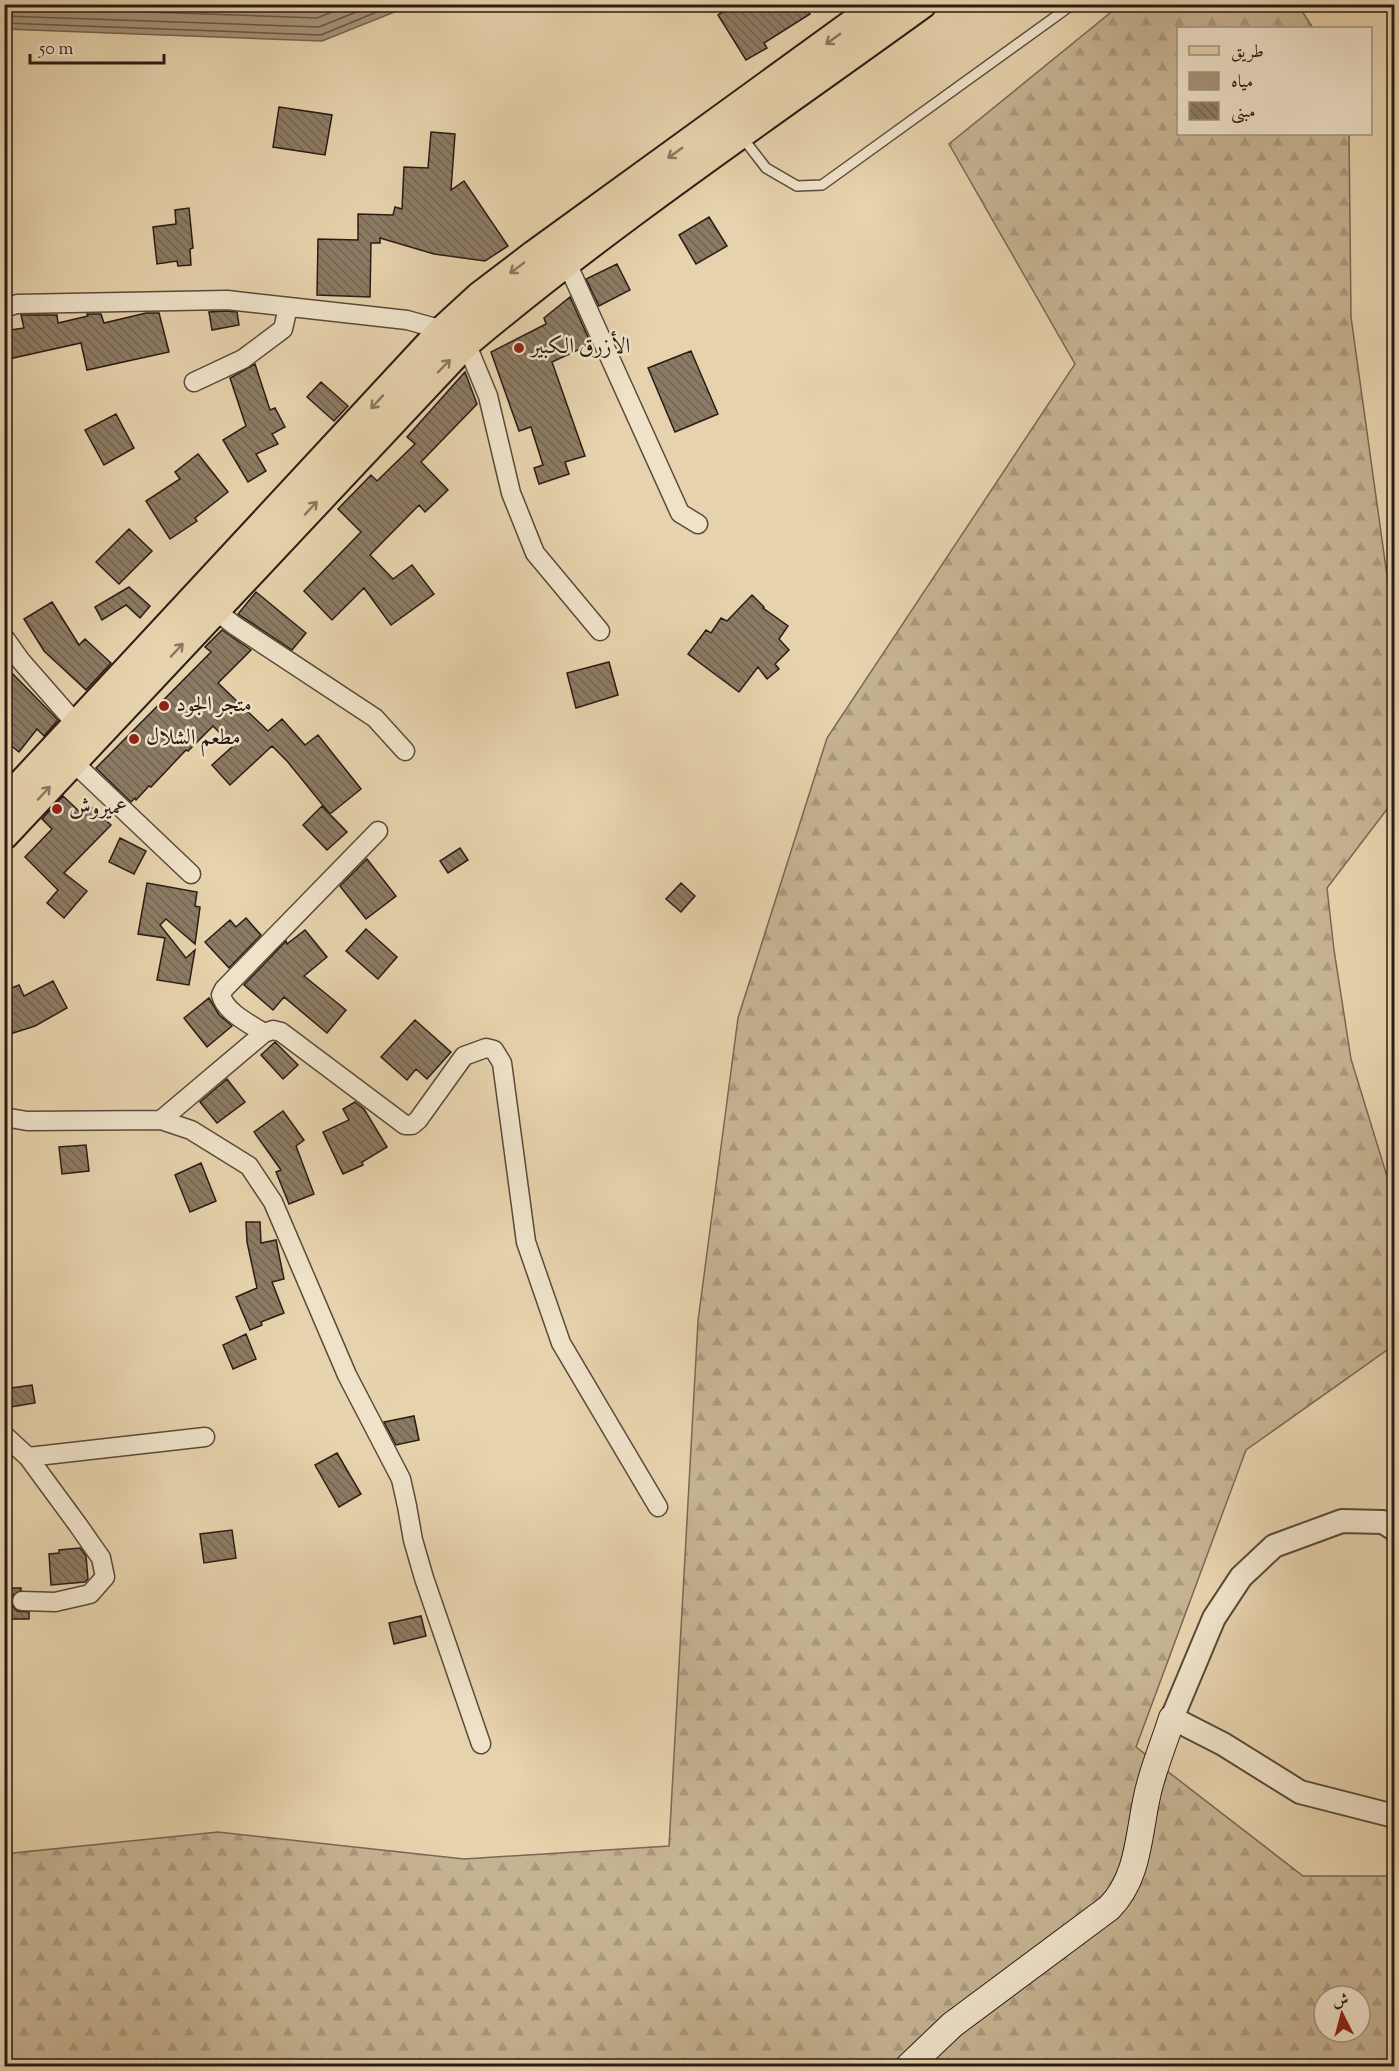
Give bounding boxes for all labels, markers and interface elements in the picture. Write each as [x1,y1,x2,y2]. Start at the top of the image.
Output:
scale bar [30,27,164,65]
legend [1177,27,1372,135]
one-way arrow [825,33,841,45]
text: 50 m [38,37,74,63]
text: طريق [1231,40,1264,66]
text: مياه [1231,70,1253,96]
text: مبنى [1231,100,1256,126]
one-way arrow [667,147,684,159]
one-way arrow [510,262,526,274]
place label: الأزرق الكبير [529,330,630,364]
marker: الأزرق الكبير [512,341,526,355]
one-way arrow [437,358,452,373]
one-way arrow [370,395,384,410]
one-way arrow [304,501,318,516]
one-way arrow [170,643,184,658]
place label: متجر الجود [176,690,252,722]
marker: متجر الجود [157,699,171,713]
place label: مطعم الشلال [146,723,241,757]
marker: مطعم الشلال [127,732,141,746]
one-way arrow [37,785,51,800]
place label: عميروش [69,793,127,825]
marker: عميروش [50,802,64,816]
north arrow [1312,1984,1372,2044]
text: ش [1332,1989,1350,2014]

